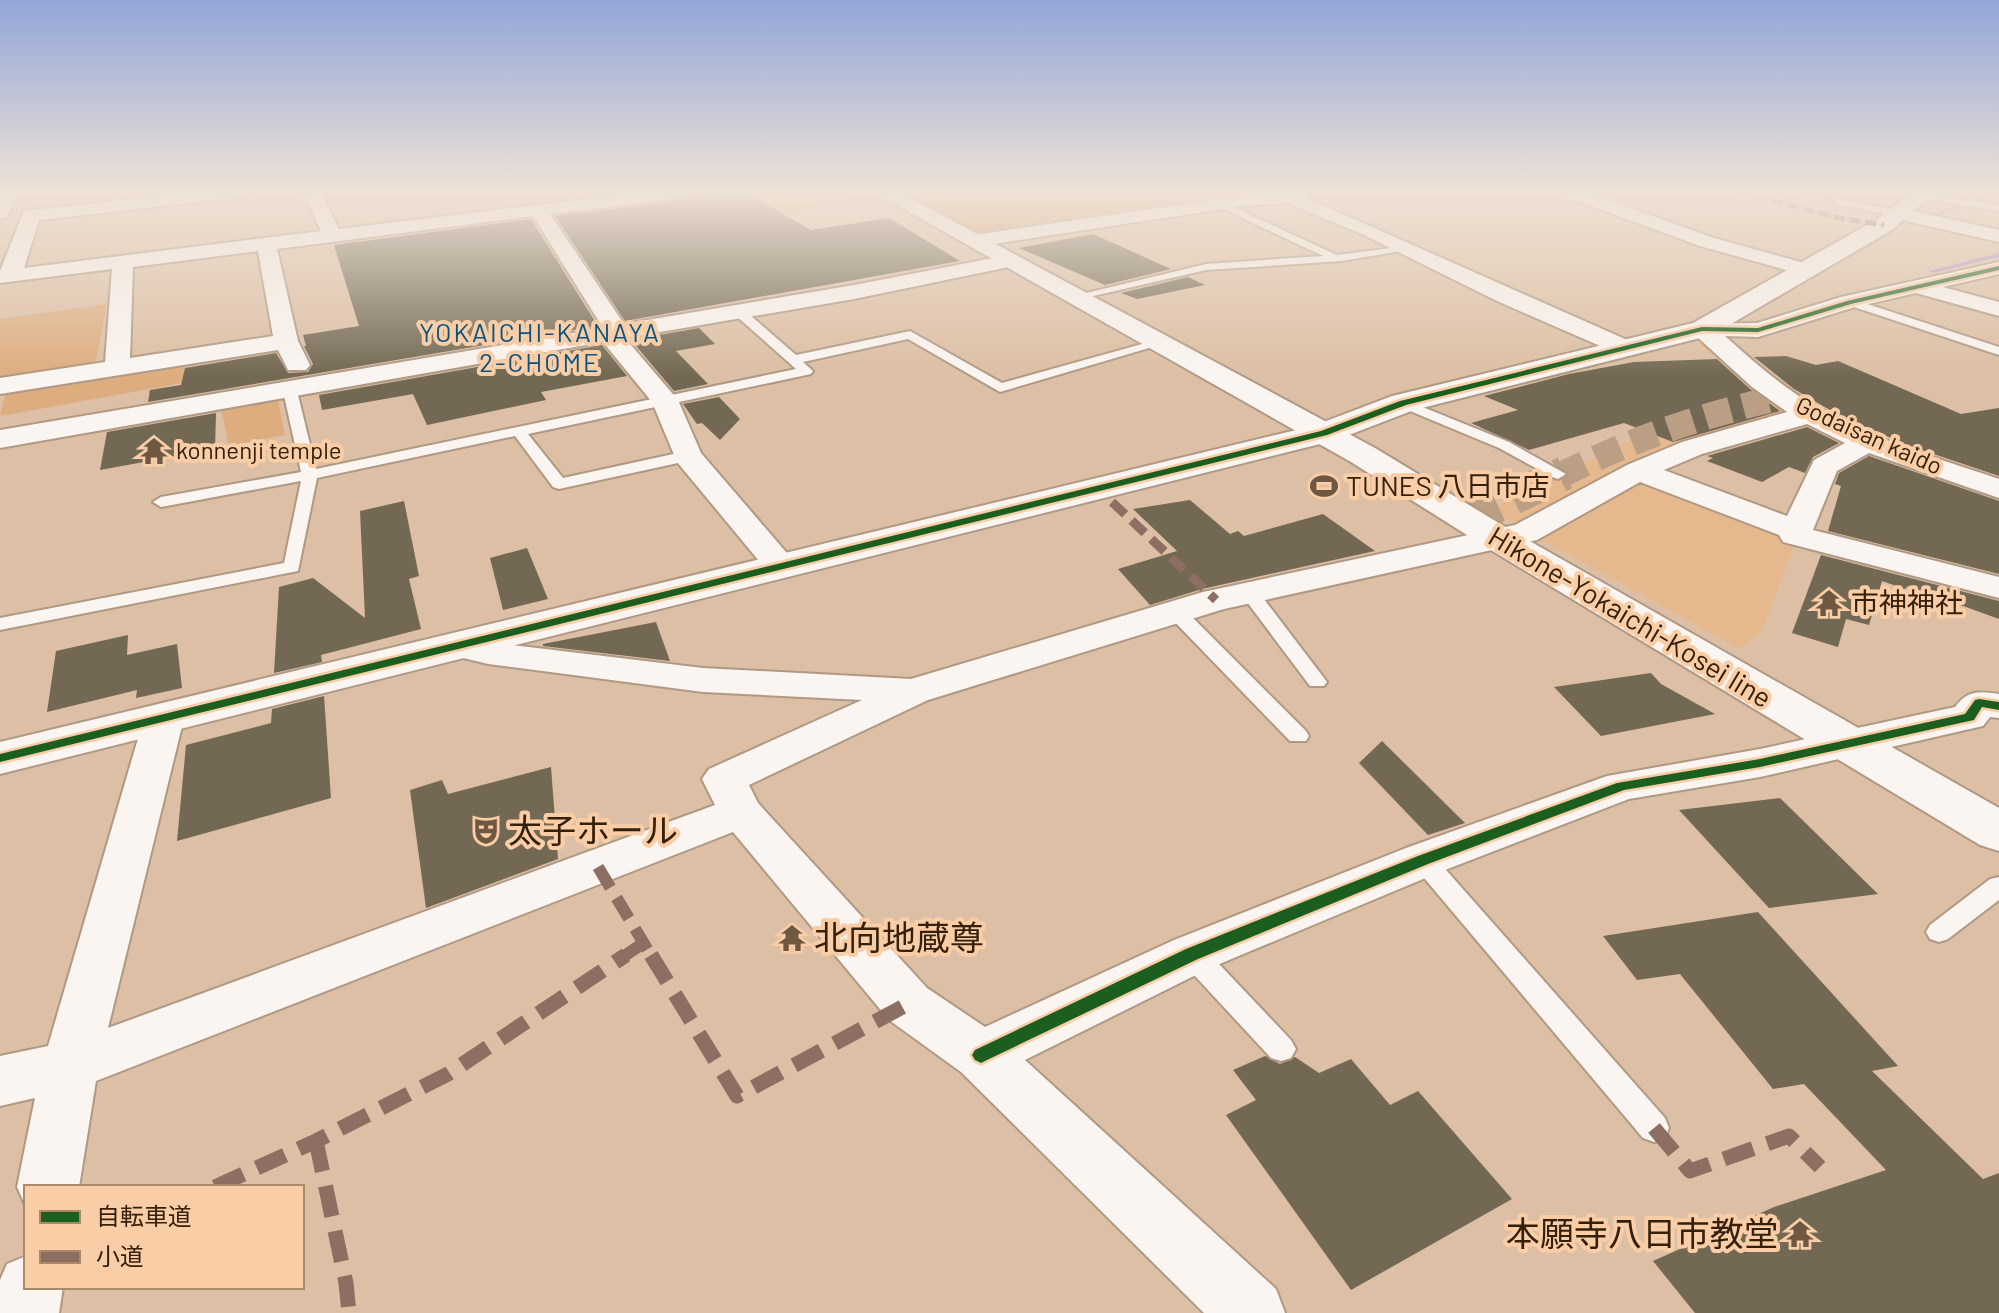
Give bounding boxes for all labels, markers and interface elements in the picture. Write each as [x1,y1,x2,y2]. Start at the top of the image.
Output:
district label: YOKAICHI-KANAYA 2-CHOME [419,316,661,377]
street label: Godaisan kaido [1792,389,1947,480]
place label: konnenji temple [176,435,341,464]
temple icon: konnenji temple [139,436,169,466]
place label: TUNES 八日市店 [1346,468,1550,502]
sports icon: TUNES 八日市店 [1309,471,1339,501]
street label: Hikone-Yokaichi-Kosei line [1483,518,1778,714]
place label: 市神神社 [1851,585,1963,619]
temple icon: 市神神社 [1814,588,1844,618]
place label: 太子ホール [508,809,678,850]
theatre icon: 太子ホール [471,816,501,846]
place label: 北向地蔵尊 [814,916,984,957]
temple icon: 北向地蔵尊 [777,923,807,953]
legend [24,1185,304,1289]
text: 自転車道 [96,1201,192,1230]
place label: 本願寺八日市教堂 [1506,1212,1778,1253]
temple icon: 本願寺八日市教堂 [1785,1219,1815,1249]
text: 小道 [96,1241,144,1270]

